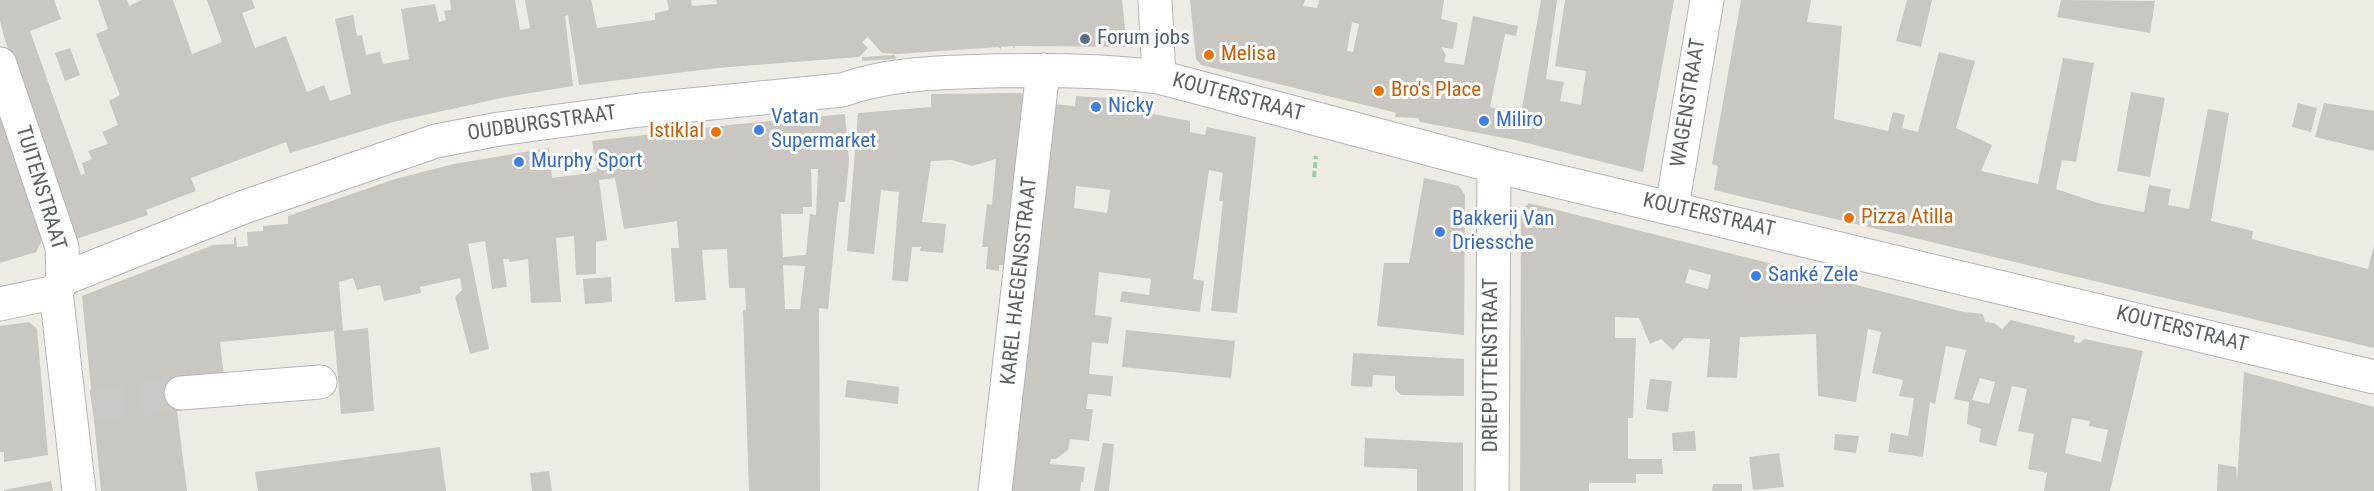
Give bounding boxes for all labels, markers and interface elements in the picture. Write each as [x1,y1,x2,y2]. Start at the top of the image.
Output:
place label: Forum jobs [1097,26,1190,52]
marker: Forum jobs [1078,32,1092,46]
street label: WAGENSTRAAT [1666,37,1712,169]
place label: Melisa [1221,42,1276,68]
marker: Melisa [1202,48,1216,62]
street label: KOUTERSTRAAT [1170,68,1306,128]
place label: Bro's Place [1391,78,1481,104]
marker: Bro's Place [1372,84,1386,98]
place label: Nicky [1108,94,1154,120]
marker: Nicky [1089,100,1103,114]
street label: OUDBURGSTRAAT [466,101,618,147]
place label: Vatan Supermarket [771,105,876,155]
place label: Miliro [1496,108,1543,134]
marker: Miliro [1477,114,1491,128]
place label: Istiklal [649,119,704,145]
street label: TUITENSTRAAT [9,123,71,253]
marker: Vatan Supermarket [752,123,766,137]
marker: Istiklal [709,125,723,139]
place label: Murphy Sport [531,149,642,175]
marker: Murphy Sport [512,155,526,169]
street label: KAREL HAEGENSSTRAAT [997,176,1043,386]
street label: KOUTERSTRAAT [1640,189,1778,243]
place label: Pizza Atilla [1861,205,1953,231]
place label: Bakkerij Van Driessche [1452,207,1554,257]
marker: Pizza Atilla [1842,211,1856,225]
marker: Bakkerij Van Driessche [1433,225,1447,239]
place label: Sanké Zele [1768,263,1858,289]
marker: Sanké Zele [1749,269,1763,283]
street label: DRIEPUTTENSTRAAT [1479,278,1505,452]
street label: KOUTERSTRAAT [2114,301,2250,359]

